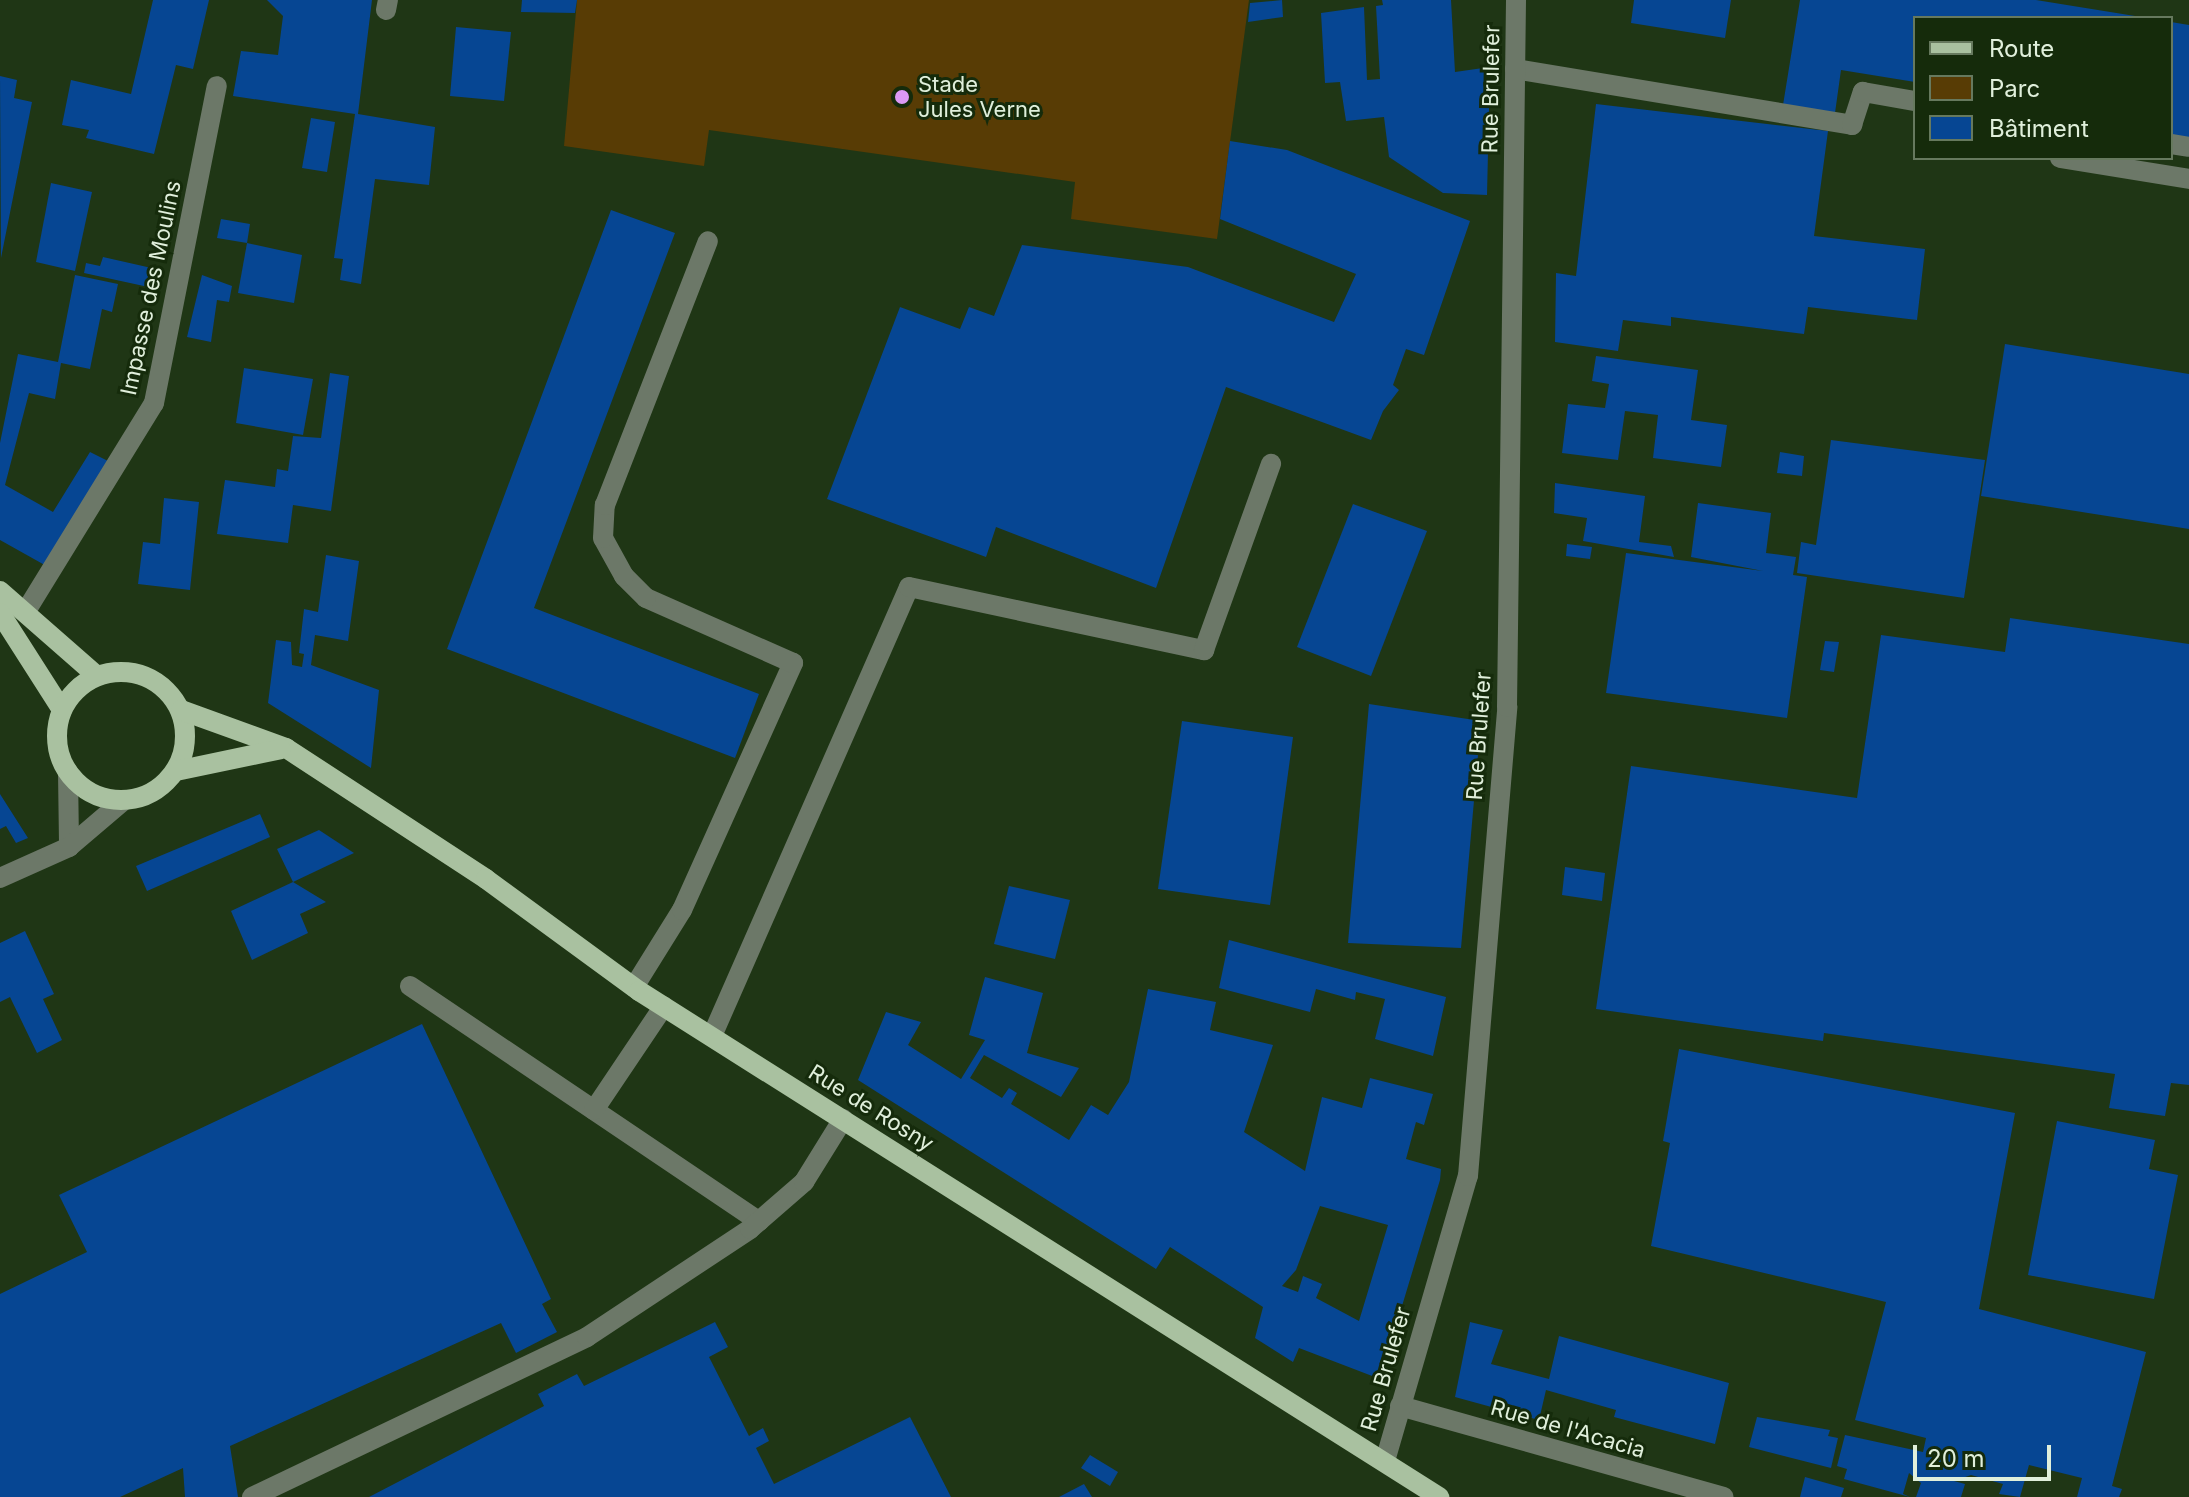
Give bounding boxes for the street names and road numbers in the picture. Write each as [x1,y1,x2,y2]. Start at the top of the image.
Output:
street label: Rue Brulefer [1477,24,1505,154]
street label: Impasse des Moulins [115,178,187,398]
street label: Rue Brulefer [1461,671,1497,801]
street label: Rue de Rosny [804,1059,938,1157]
street label: Rue Brulefer [1356,1304,1416,1434]
street label: Rue de l'Acacia [1488,1394,1648,1464]

